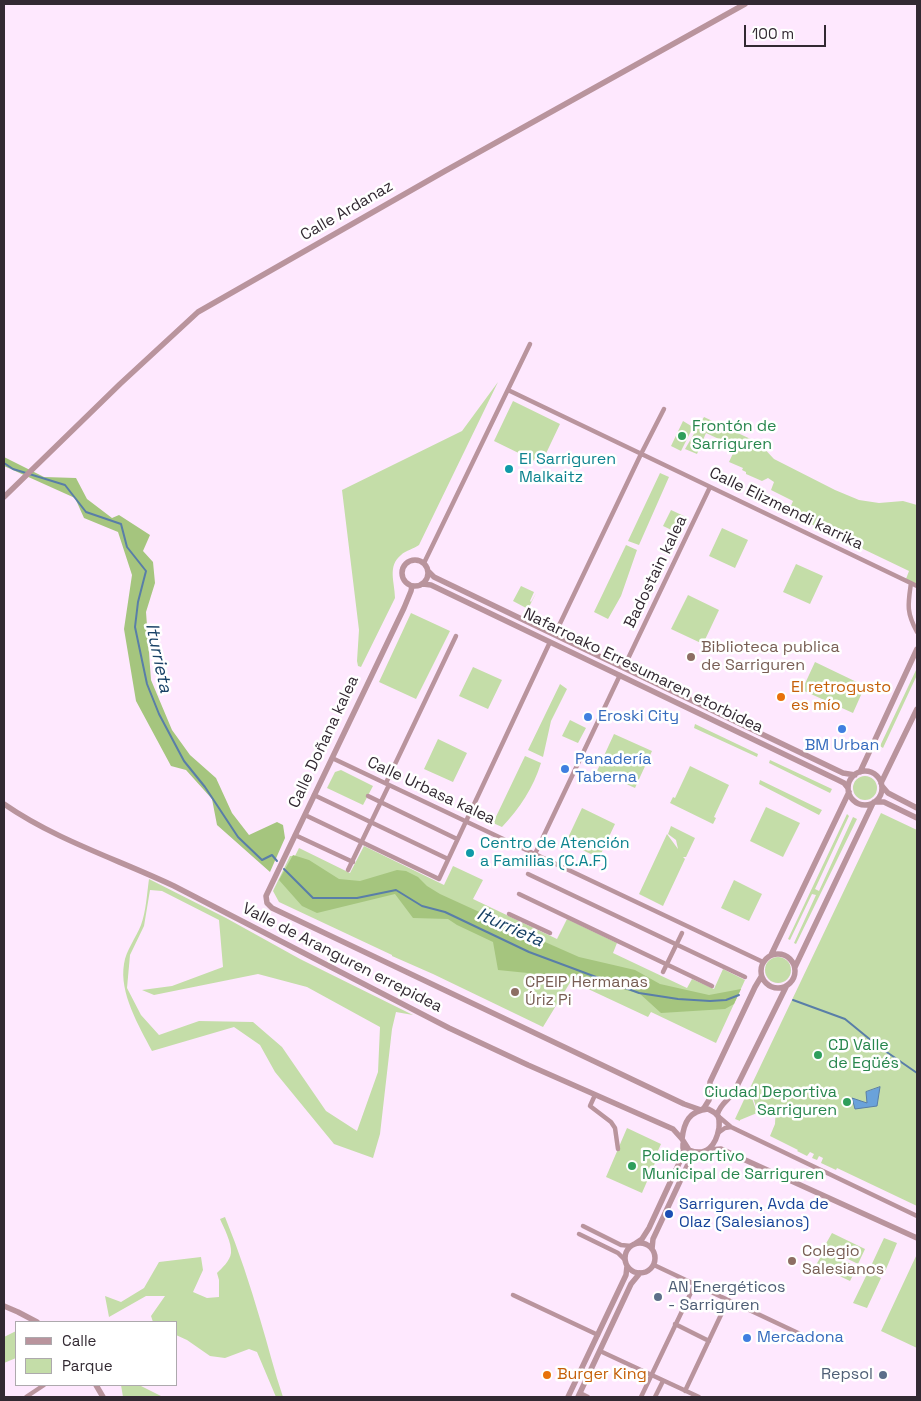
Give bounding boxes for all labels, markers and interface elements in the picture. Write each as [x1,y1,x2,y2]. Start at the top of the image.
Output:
scale bar [746,15,828,47]
text: 100 m [752,24,794,43]
street label: Calle Ardanaz [297,177,397,245]
place label: Frontón de Sarriguren [692,417,777,455]
marker: Frontón de Sarriguren [676,430,688,442]
place label: EI Sarriguren Malkaitz [519,450,616,488]
marker: EI Sarriguren Malkaitz [503,463,515,475]
street label: Calle Elizmendi karrika [706,463,866,555]
street label: Badostain kalea [621,513,691,631]
street label: Nafarroako Erresumaren etorbidea [520,604,766,738]
water label: Iturrieta [140,621,176,695]
place label: Biblioteca publica de Sarriguren [701,638,840,676]
marker: Biblioteca publica de Sarriguren [685,651,697,663]
street label: Calle Doñana kalea [285,673,363,811]
place label: El retrogusto es mío [791,678,891,716]
marker: El retrogusto es mío [775,691,787,703]
place label: Eroski City [598,707,679,727]
marker: Eroski City [582,711,594,723]
marker: BM Urban [836,723,848,735]
place label: BM Urban [805,736,879,756]
place label: Panadería Taberna [575,750,651,788]
street label: Calle Urbasa kalea [364,753,498,829]
marker: Panadería Taberna [559,763,571,775]
place label: Centro de Atención a Familias (C.A.F) [480,834,630,872]
marker: Centro de Atención a Familias (C.A.F) [464,847,476,859]
street label: Valle de Aranguren errepidea [239,899,445,1017]
water label: Iturrieta [473,904,547,952]
place label: CPEIP Hermanas Úriz Pi [525,973,648,1011]
marker: CPEIP Hermanas Úriz Pi [509,986,521,998]
place label: CD Valle de Egüés [828,1036,899,1074]
marker: CD Valle de Egüés [812,1049,824,1061]
place label: Ciudad Deportiva Sarriguren [704,1083,837,1121]
marker: Ciudad Deportiva Sarriguren [841,1096,853,1108]
place label: Polideportivo Municipal de Sarriguren [642,1147,824,1185]
marker: Polideportivo Municipal de Sarriguren [626,1160,638,1172]
place label: Sarriguren, Avda de Olaz (Salesianos) [679,1195,829,1233]
marker: Sarriguren, Avda de Olaz (Salesianos) [663,1208,675,1220]
place label: Colegio Salesianos [802,1242,884,1280]
marker: Colegio Salesianos [786,1255,798,1267]
place label: AN Energéticos - Sarriguren [668,1278,785,1316]
marker: AN Energéticos - Sarriguren [652,1291,664,1303]
legend [15,1321,178,1386]
place label: Mercadona [757,1328,844,1348]
text: Calle [62,1331,97,1350]
marker: Mercadona [741,1332,753,1344]
text: Parque [62,1356,113,1375]
place label: Burger King [557,1365,647,1385]
place label: Repsol [821,1365,873,1385]
marker: Burger King [541,1369,553,1381]
marker: Repsol [877,1369,889,1381]

